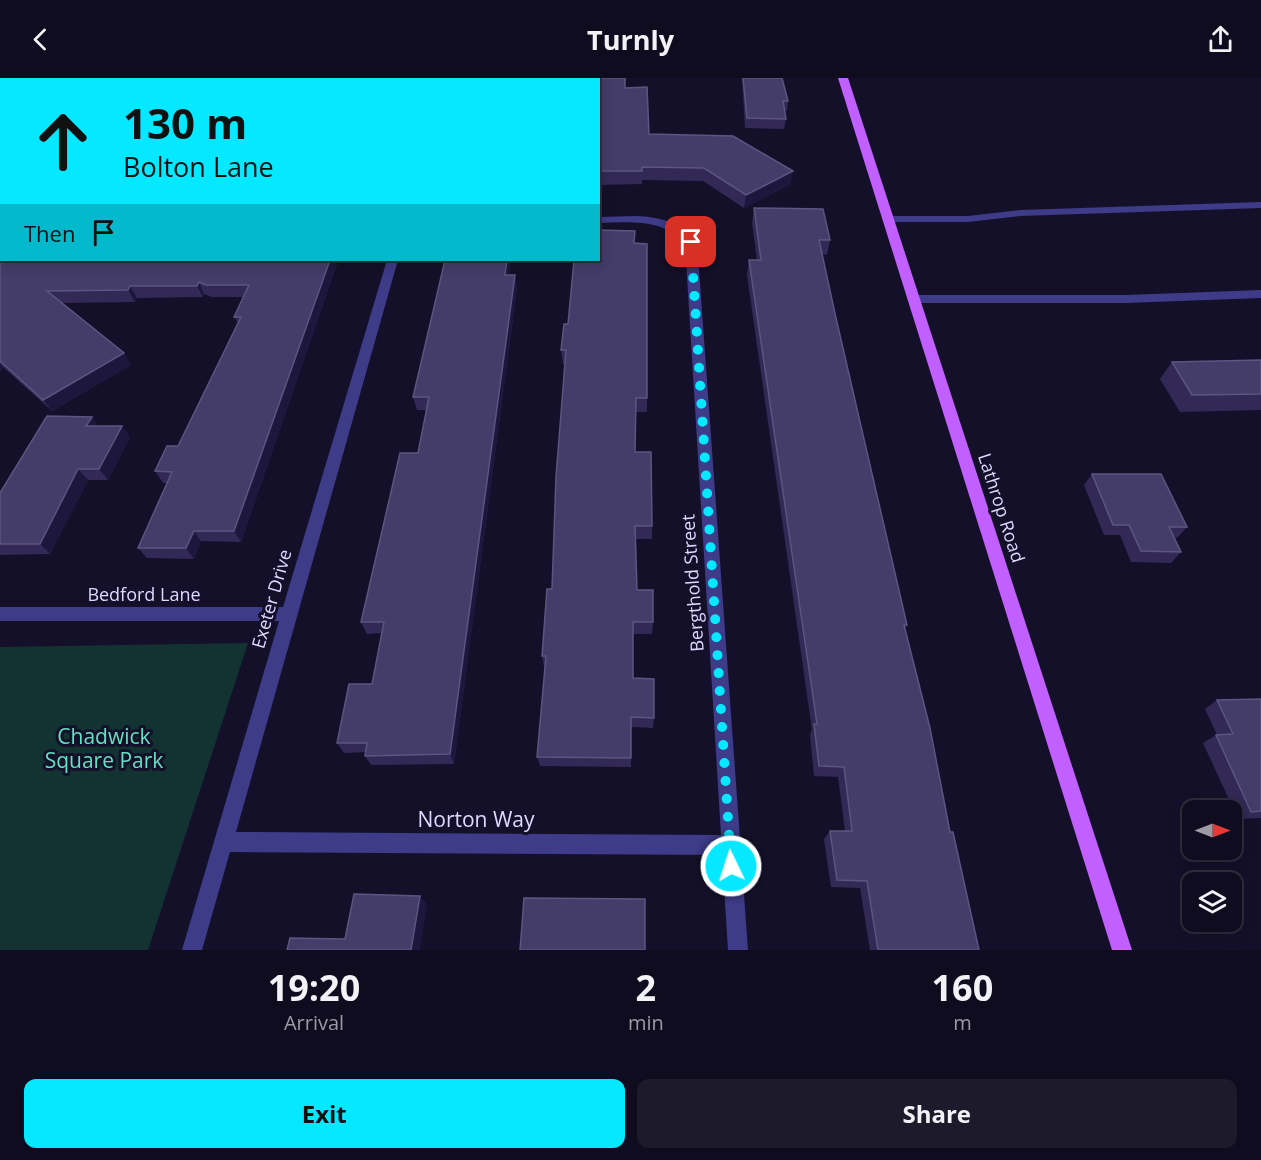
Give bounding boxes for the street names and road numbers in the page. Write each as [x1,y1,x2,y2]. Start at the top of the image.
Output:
street label: Lathrop Road [973,450,1031,565]
street label: Bergthold Street [675,514,709,653]
street label: Exeter Drive [245,546,297,651]
street label: Bedford Lane [87,582,201,606]
street label: Norton Way [417,805,535,833]

